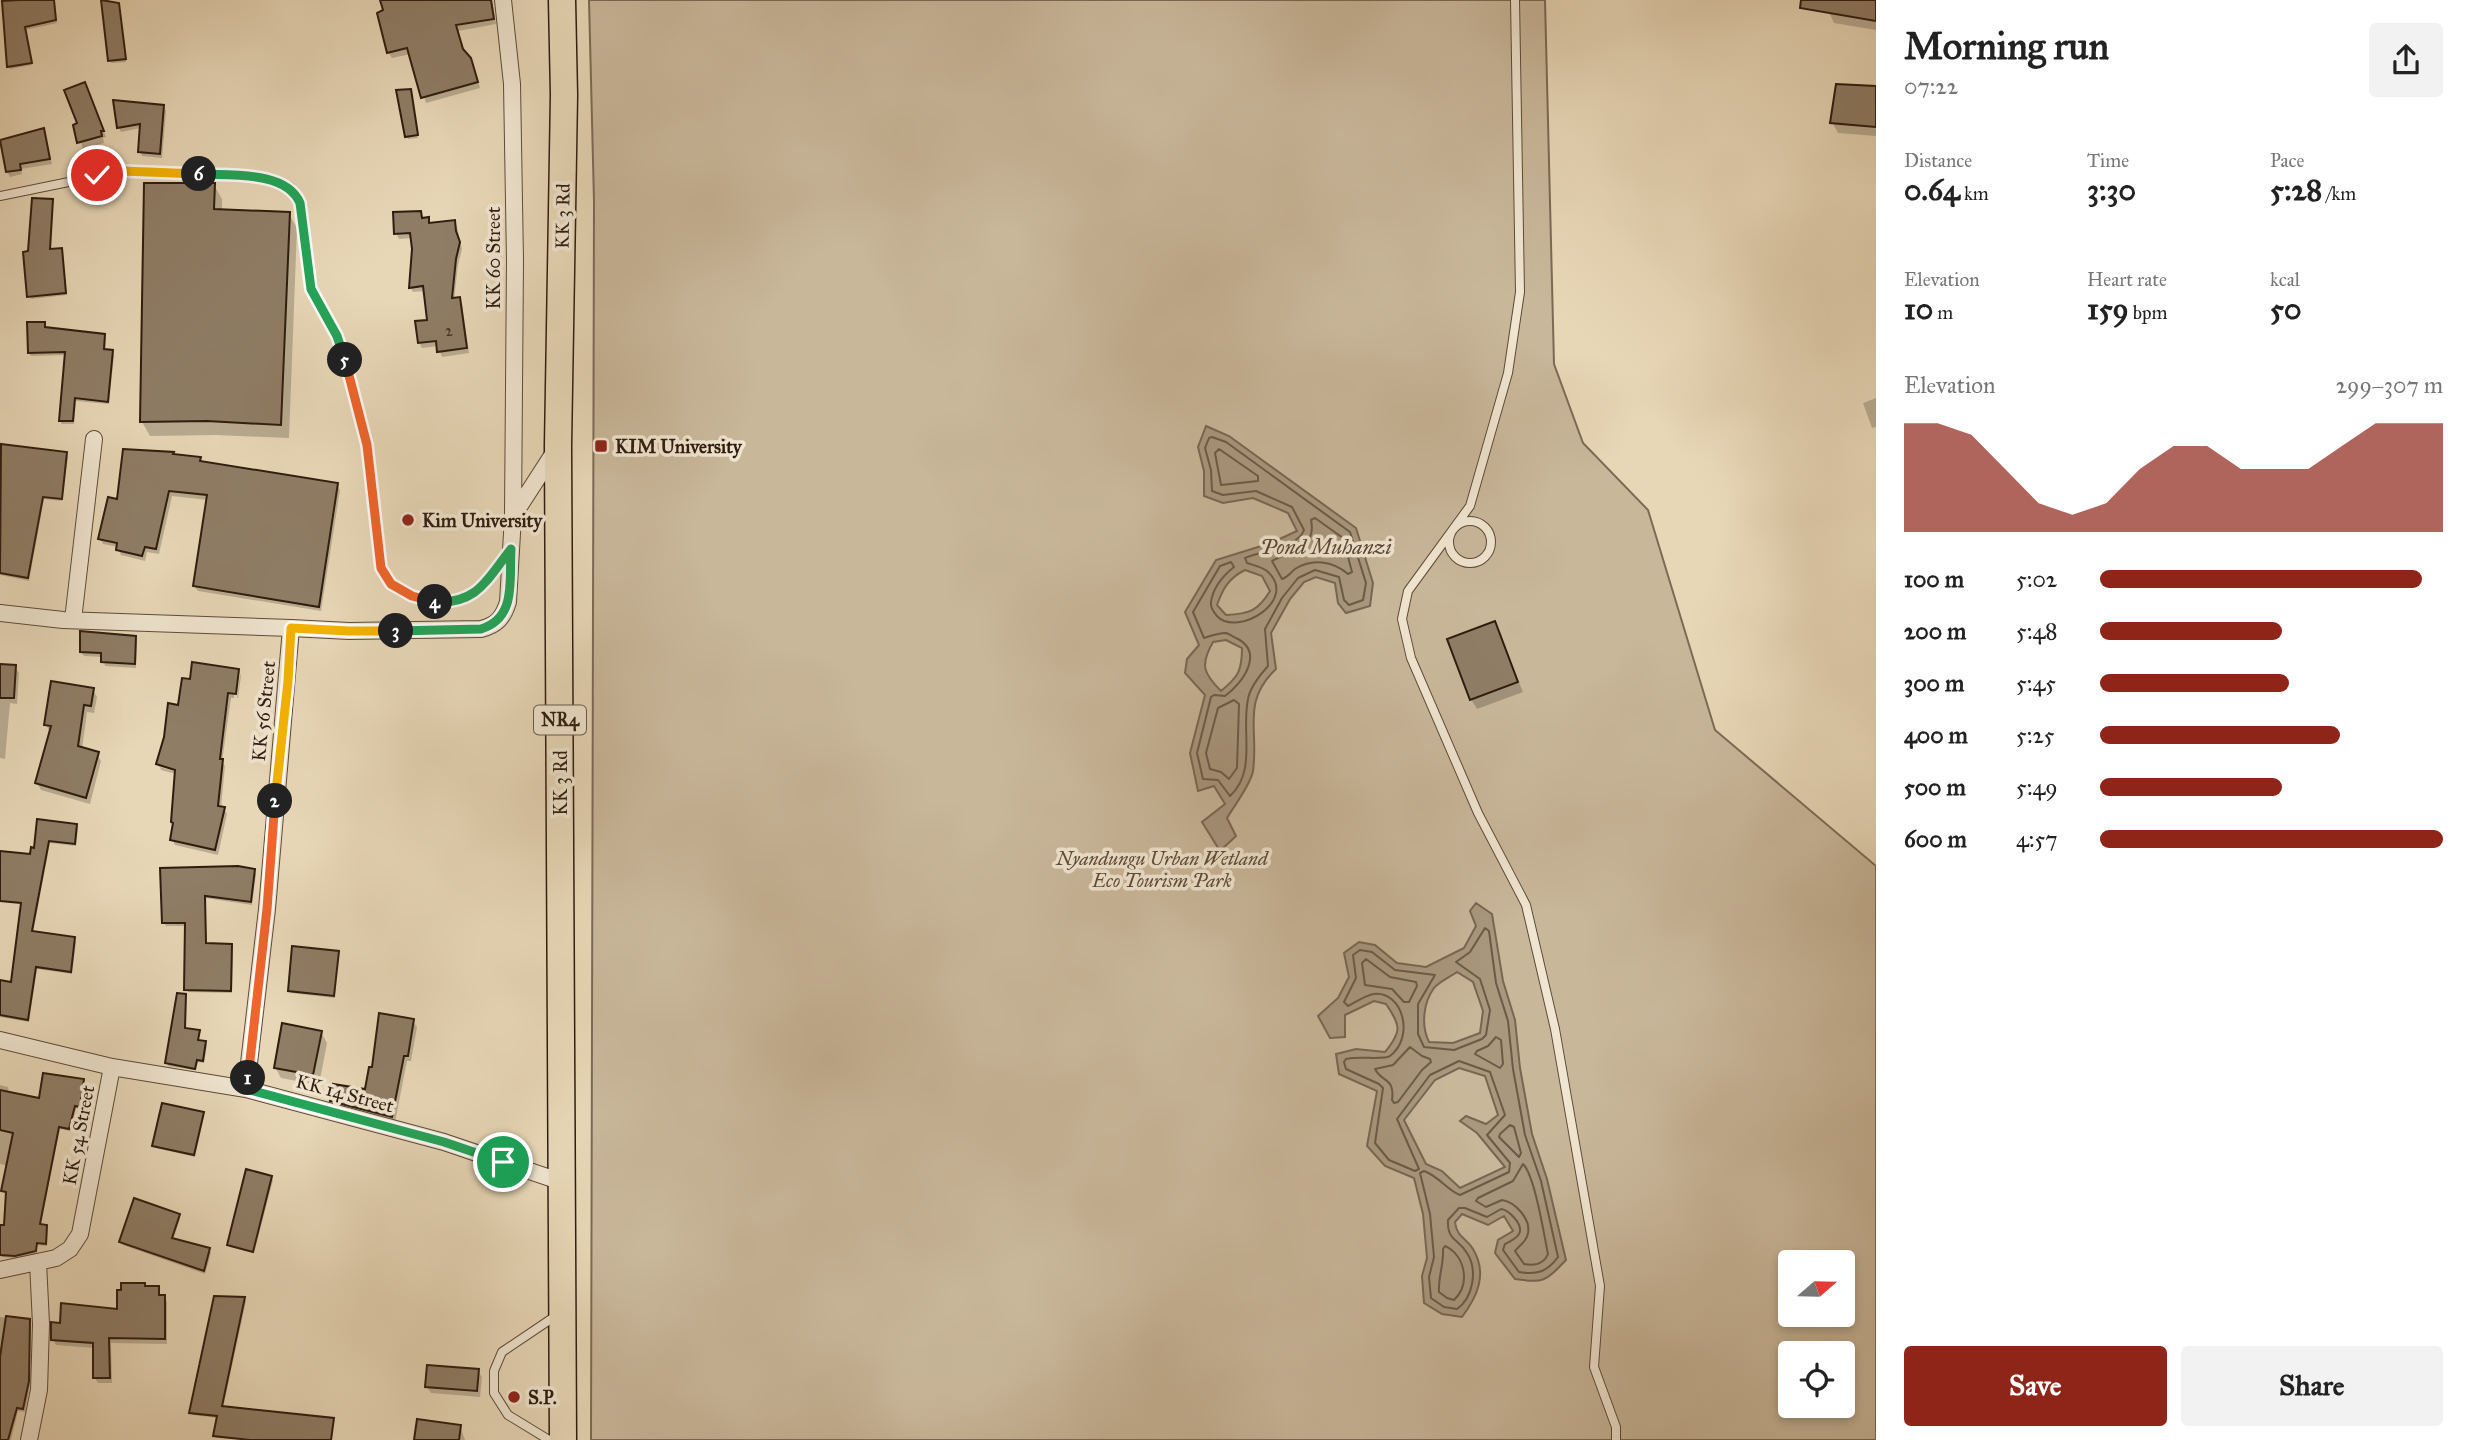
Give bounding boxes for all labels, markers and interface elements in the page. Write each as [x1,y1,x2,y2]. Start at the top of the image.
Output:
text: Morning run [1904,23,2109,69]
button: share [2369,23,2443,97]
text: 07:22 [1904,72,1958,100]
pin [67,145,127,205]
text: Distance [1904,149,1972,172]
text: Time [2087,149,2129,172]
text: Pace [2270,149,2304,172]
icon: check [78,156,116,194]
pin: 6 [182,156,216,192]
text: 6 [194,162,203,185]
text: 0.64 [1904,172,1960,208]
text: 3:30 [2087,172,2136,208]
text: 5:28 [2270,172,2322,208]
text: km [1960,182,1989,205]
text: /km [2322,182,2356,205]
street label: KK 3 Rd [550,183,575,249]
street label: KK 60 Street [482,206,505,310]
text: Elevation [1904,268,1979,291]
text: Heart rate [2087,268,2167,291]
text: kcal [2270,268,2300,291]
text: 10 [1904,291,1933,327]
text: 159 [2087,291,2129,327]
text: 50 [2270,291,2301,327]
text: m [1933,301,1953,324]
text: bpm [2129,301,2167,324]
house number: 2 [445,321,453,340]
pin: 5 [328,342,362,378]
text: 5 [340,348,349,371]
text: Elevation [1904,371,1995,399]
text: 299–307 m [2336,371,2443,399]
place label: KIM University [615,435,743,459]
marker: KIM University [593,438,609,454]
place label: Kim University [422,509,543,533]
marker: Kim University [400,512,416,528]
water label: Pond Muhanzi [1260,534,1392,560]
text: 100 m [1904,565,1964,593]
text: 5:02 [2016,565,2057,593]
pin: 4 [418,584,452,620]
text: 4 [429,590,440,613]
pin: 3 [378,614,414,648]
text: 200 m [1904,617,1966,645]
text: 5:48 [2016,617,2058,645]
text: 3 [392,619,399,642]
street label: KK 56 Street [247,659,280,762]
text: 300 m [1904,669,1964,697]
text: 5:45 [2016,669,2056,697]
road number: NR4 [534,706,586,734]
text: 400 m [1904,721,1968,749]
text: 5:25 [2016,721,2054,749]
street label: KK 3 Rd [549,750,572,816]
text: 500 m [1904,773,1966,801]
text: 5:49 [2016,773,2058,801]
pin: 2 [258,784,292,818]
text: 2 [270,789,279,812]
text: 600 m [1904,825,1967,853]
text: 4:57 [2016,825,2058,853]
park label: Nyandungu Urban Wetland Eco Tourism Park [1055,847,1269,892]
pin: 1 [230,1060,266,1096]
text: 1 [244,1066,251,1089]
street label: KK 14 Street [293,1069,397,1118]
street label: KK 54 Street [58,1083,99,1187]
pin [473,1132,533,1192]
icon: arrive [484,1143,522,1181]
north arrow [1778,1250,1855,1326]
map controls [1778,1250,1855,1418]
button: locate [1778,1341,1855,1418]
button: Save [1904,1346,2167,1426]
button: Share [2181,1346,2443,1426]
place label: S.P. [528,1386,557,1409]
marker: S.P. [506,1389,522,1405]

